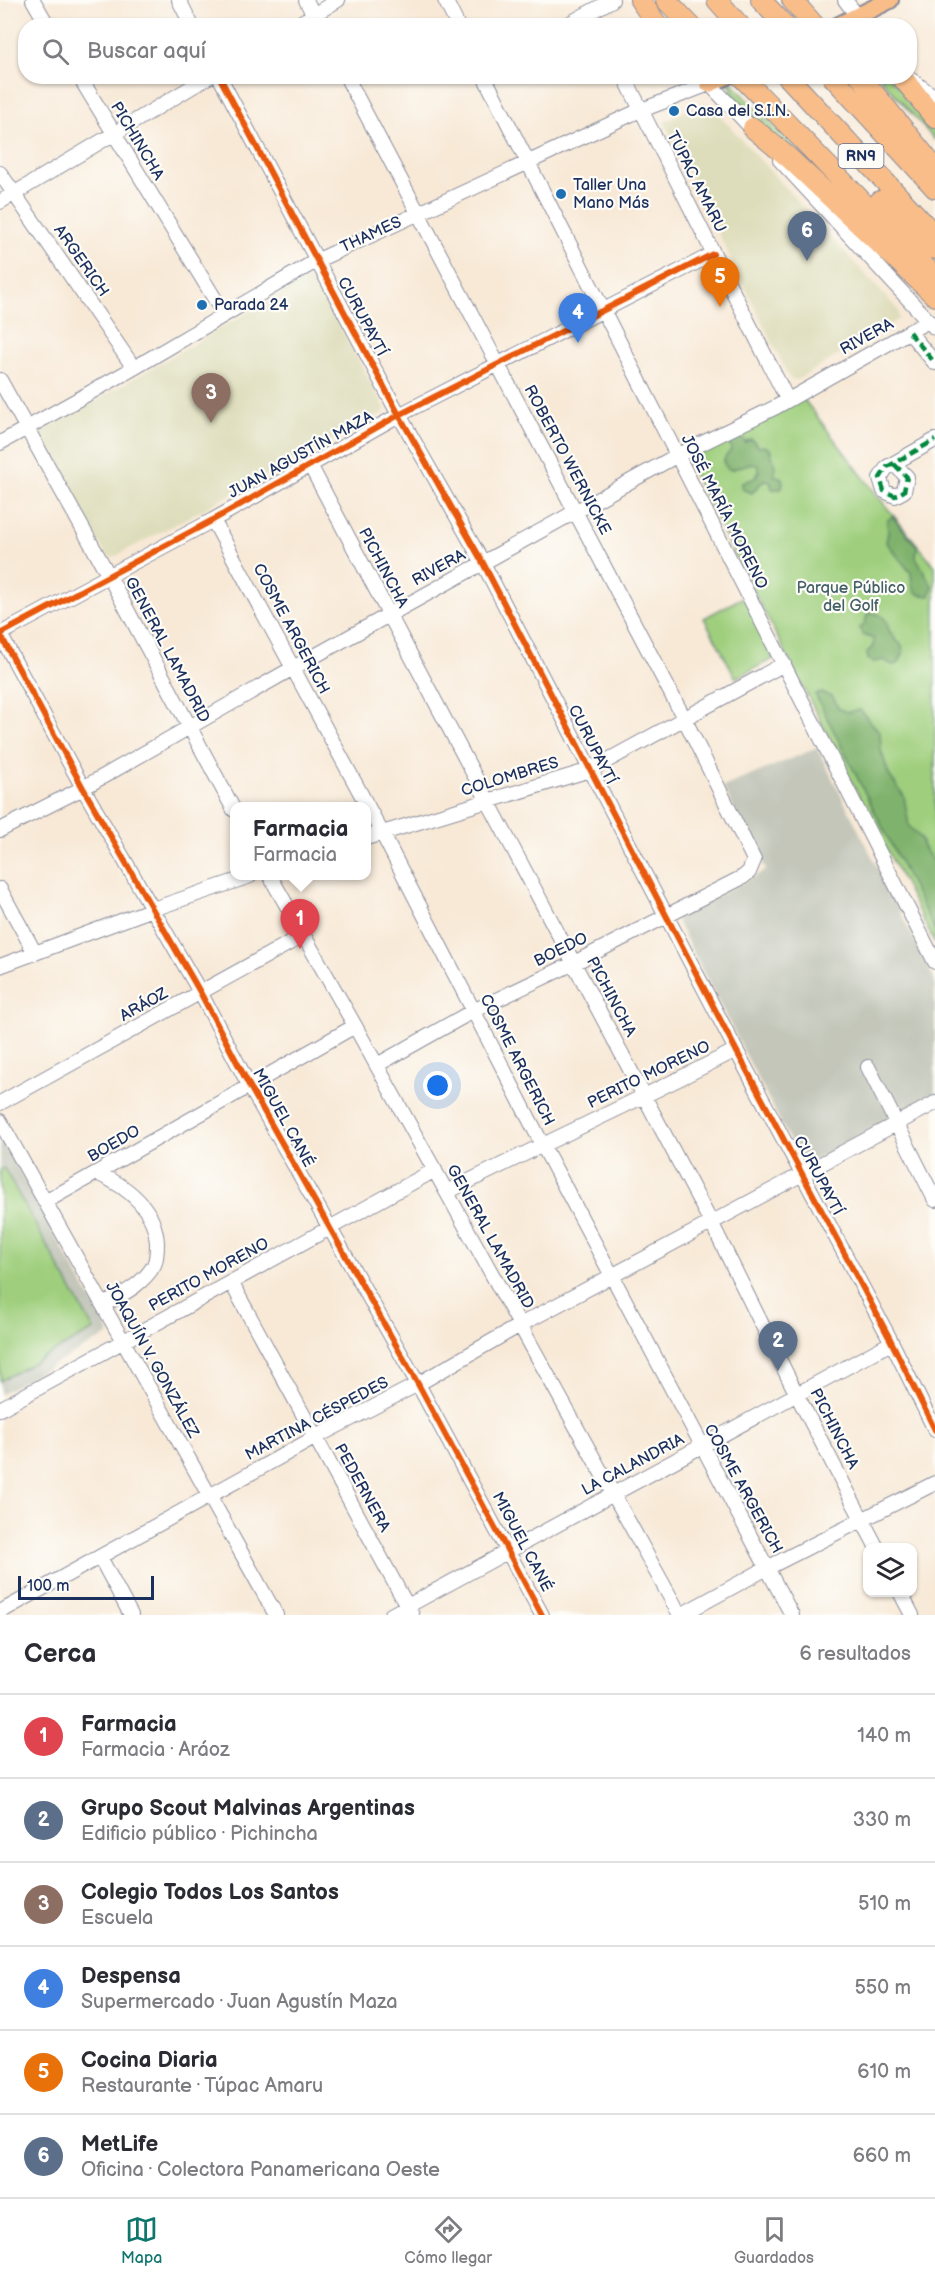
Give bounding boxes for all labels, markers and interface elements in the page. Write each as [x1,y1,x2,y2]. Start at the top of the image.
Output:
search box [18,18,917,84]
icon: search [39,35,72,68]
text: Buscar aquí [87,38,206,65]
street label: PICHINCHA [106,98,168,184]
place label: Casa del S.I.N. [686,102,790,121]
marker: Casa del S.I.N. [667,104,681,118]
street label: TÚPAC AMARU [662,127,732,236]
road number: RN9 [838,144,884,168]
place label: Taller Una Mano Más [573,176,649,213]
marker: Taller Una Mano Más [554,187,568,201]
pin: 6 [788,212,826,261]
street label: THAMES [337,213,405,257]
street label: ARGERICH [49,222,113,300]
pin: 5 [700,258,740,307]
street label: CURUPAYTÍ [333,273,393,360]
pin: 4 [558,294,598,343]
place label: Parada 24 [214,296,289,315]
marker: Parada 24 [195,298,209,312]
street label: RIVERA [837,315,897,359]
pin: 3 [192,374,230,423]
street label: ROBERTO WERNICKE [519,382,615,538]
street label: JUAN AGUSTÍN MAZA [224,405,377,503]
street label: JOSÉ MARÍA MORENO [677,431,773,592]
street label: PICHINCHA [354,525,412,611]
street label: RIVERA [409,546,469,590]
street label: COSME ARGERICH [249,561,333,697]
street label: GENERAL LAMADRID [121,574,213,726]
park label: Parque Público del Golf [797,579,905,616]
street label: CURUPAYTÍ [564,701,622,788]
street label: COLOMBRES [459,753,561,801]
popup [230,802,371,880]
text: Farmacia [253,816,348,843]
text: Farmacia [253,843,337,867]
pin: 1 [280,900,320,949]
street label: BOEDO [531,929,591,971]
street label: PICHINCHA [582,954,640,1040]
street label: ARÁOZ [116,982,172,1026]
street label: COSME ARGERICH [476,991,558,1129]
street label: PERITO MORENO [585,1037,713,1113]
street label: MIGUEL CANÉ [248,1064,320,1171]
your location [423,1071,452,1100]
street label: BOEDO [84,1121,144,1167]
street label: CURUPAYTÍ [789,1132,849,1219]
street label: GENERAL LAMADRID [442,1162,538,1312]
street label: PERITO MORENO [146,1234,272,1316]
street label: JOAQUÍN V. GONZÁLEZ [101,1278,205,1442]
pin: 2 [758,1322,798,1371]
street label: MARTINA CÉSPEDES [241,1371,392,1465]
street label: PICHINCHA [806,1386,863,1473]
street label: COSME ARGERICH [700,1421,786,1557]
street label: LA CALANDRIA [579,1430,688,1500]
street label: PEDERNERA [330,1441,394,1536]
street label: MIGUEL CANÉ [488,1488,558,1595]
map controls [863,1543,917,1597]
button: layers [863,1543,917,1597]
scale bar [18,1573,154,1600]
text: 100 m [27,1577,70,1596]
text: Cerca [24,1639,96,1670]
text: 6 resultados [800,1642,911,1666]
text: Farmacia [81,1711,177,1738]
text: 1 [39,1724,48,1748]
text: 140 m [857,1724,911,1748]
text: Farmacia · Aráoz [81,1738,230,1762]
text: Grupo Scout Malvinas Argentinas [81,1795,415,1822]
text: 2 [38,1808,49,1832]
text: 330 m [853,1808,911,1832]
text: Edificio público · Pichincha [81,1822,318,1846]
text: Colegio Todos Los Santos [81,1879,339,1906]
text: 3 [38,1892,49,1916]
text: 510 m [858,1892,911,1916]
text: Escuela [81,1906,153,1930]
text: Despensa [81,1963,181,1990]
text: 4 [38,1976,49,2000]
text: 550 m [854,1976,911,2000]
text: Supermercado · Juan Agustín Maza [81,1990,398,2014]
text: Cocina Diaria [81,2047,218,2074]
text: 5 [38,2060,49,2084]
text: 610 m [857,2060,911,2084]
text: Restaurante · Túpac Amaru [81,2074,323,2098]
text: MetLife [81,2131,158,2158]
text: 6 [37,2144,50,2168]
text: 660 m [853,2144,911,2168]
text: Oficina · Colectora Panamericana Oeste [81,2158,440,2182]
tab: Mapa [121,2213,162,2268]
tab: Cómo llegar [404,2213,492,2268]
tab: Guardados [734,2213,814,2268]

